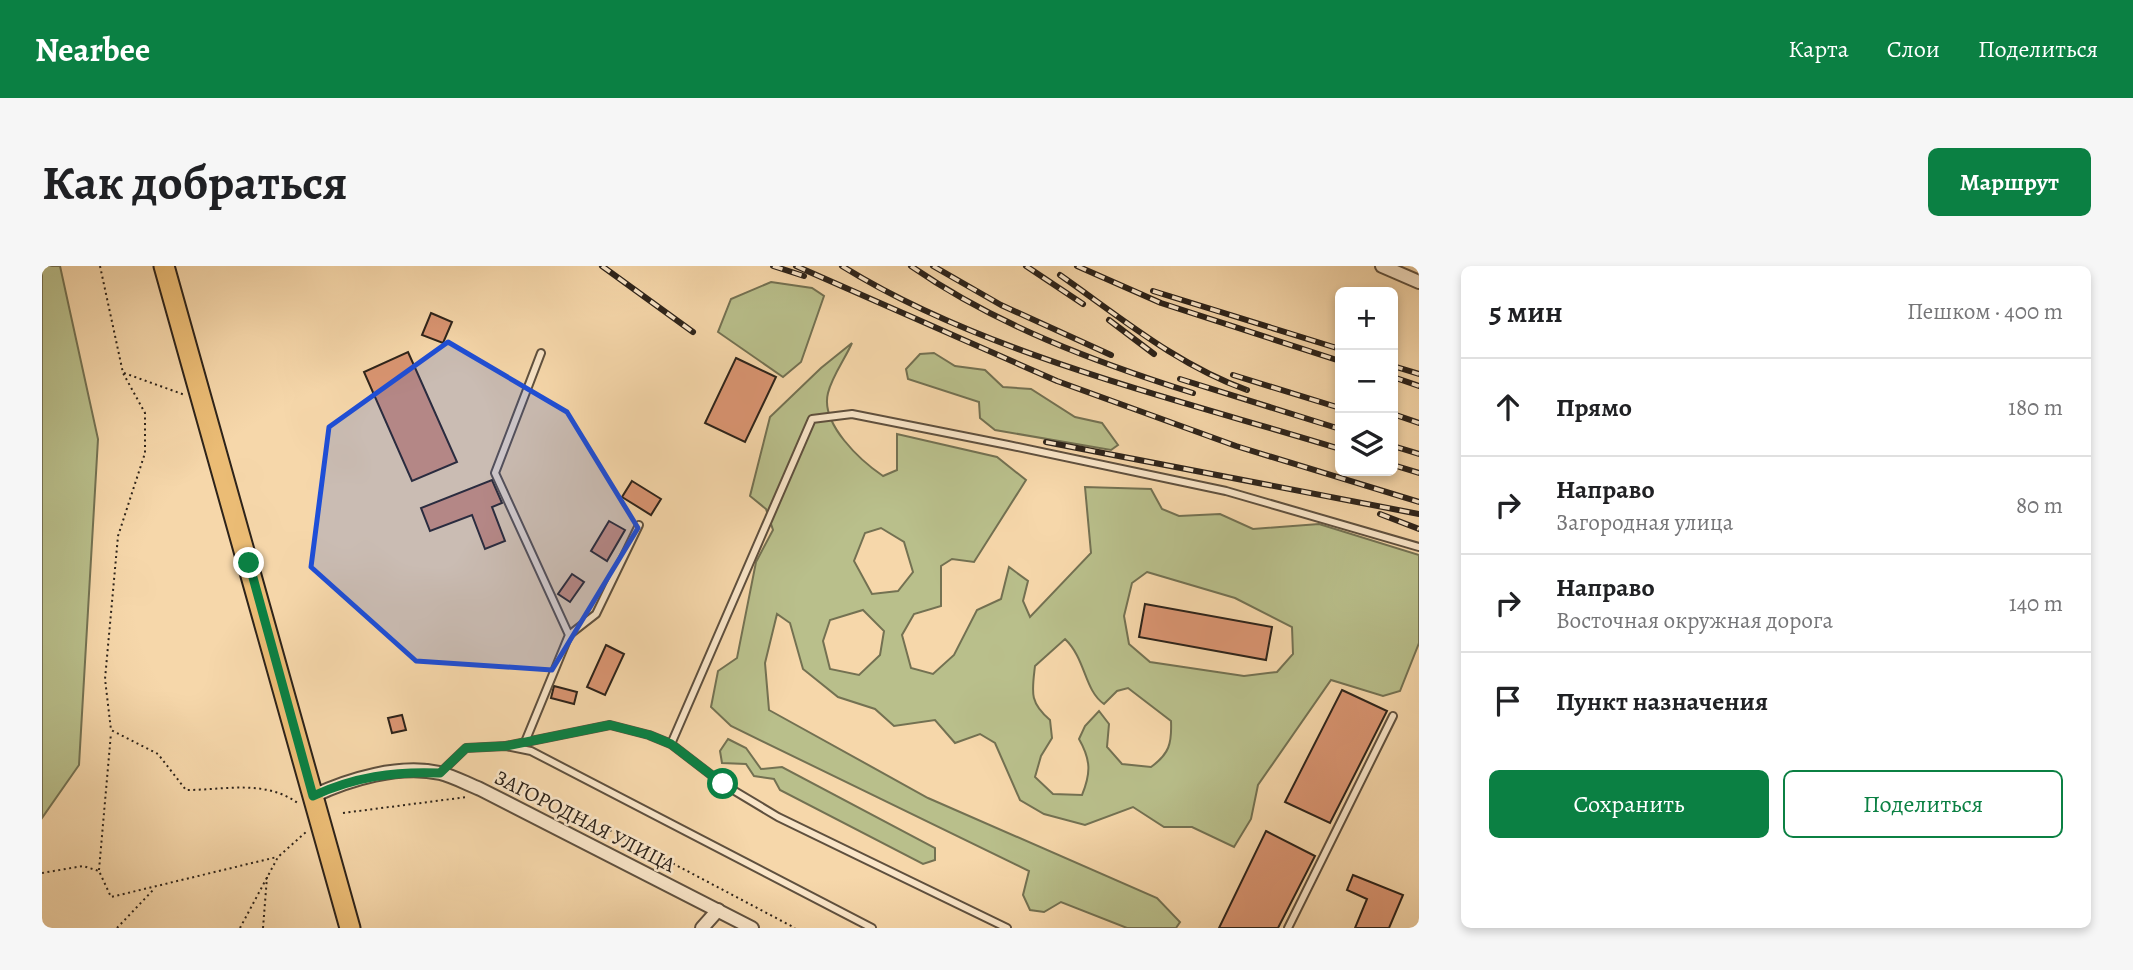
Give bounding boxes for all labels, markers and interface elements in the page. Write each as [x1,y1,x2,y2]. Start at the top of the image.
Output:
text: Nearbee [35,27,150,72]
text: Карта [1788,33,1849,65]
text: Слои [1887,33,1940,65]
text: Поделиться [1978,33,2098,65]
button: Маршрут [1928,148,2091,216]
text: Как добраться [42,149,348,216]
map controls [1335,287,1398,476]
button: + [1335,287,1398,350]
text: 5 мин [1489,292,1563,332]
text: Пешком · 400 m [1907,296,2063,327]
button: − [1335,350,1398,413]
icon: ahead [1489,388,1527,426]
text: Прямо [1556,390,1632,425]
text: 180 m [2008,392,2063,423]
button: layers [1335,413,1398,476]
text: Направо [1556,472,1655,507]
icon: right [1489,486,1527,524]
text: 80 m [2016,490,2063,521]
text: Загородная улица [1556,507,1733,538]
route end [233,547,264,578]
text: Направо [1556,570,1655,605]
icon: right [1489,584,1527,622]
text: 140 m [2009,588,2063,619]
text: Восточная окружная дорога [1556,605,1833,636]
icon: arrive [1489,682,1527,720]
text: Пункт назначения [1556,684,1768,719]
street label: ЗАГОРОДНАЯ УЛИЦА [490,763,681,879]
route start [707,768,738,799]
button: Сохранить [1489,770,1769,838]
button: Поделиться [1783,770,2063,838]

